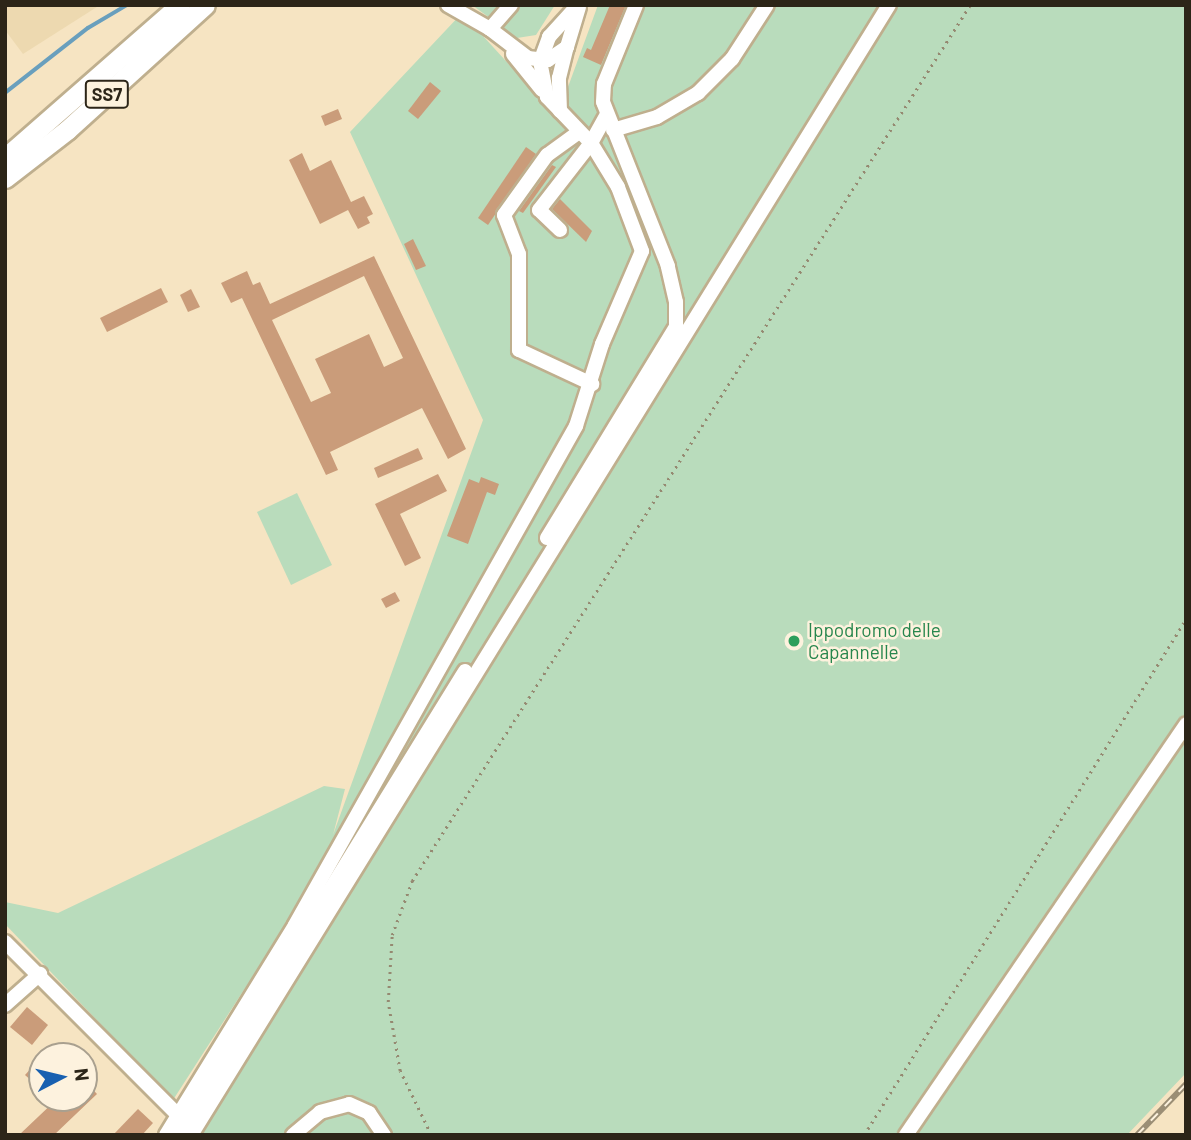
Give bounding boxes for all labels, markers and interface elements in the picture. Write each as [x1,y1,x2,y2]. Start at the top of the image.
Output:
road number: SS7 [84,80,130,108]
place label: Ippodromo delle Capannelle [808,619,941,663]
marker: Ippodromo delle Capannelle [786,633,802,649]
north arrow [28,1042,98,1112]
text: N [70,1067,95,1082]

